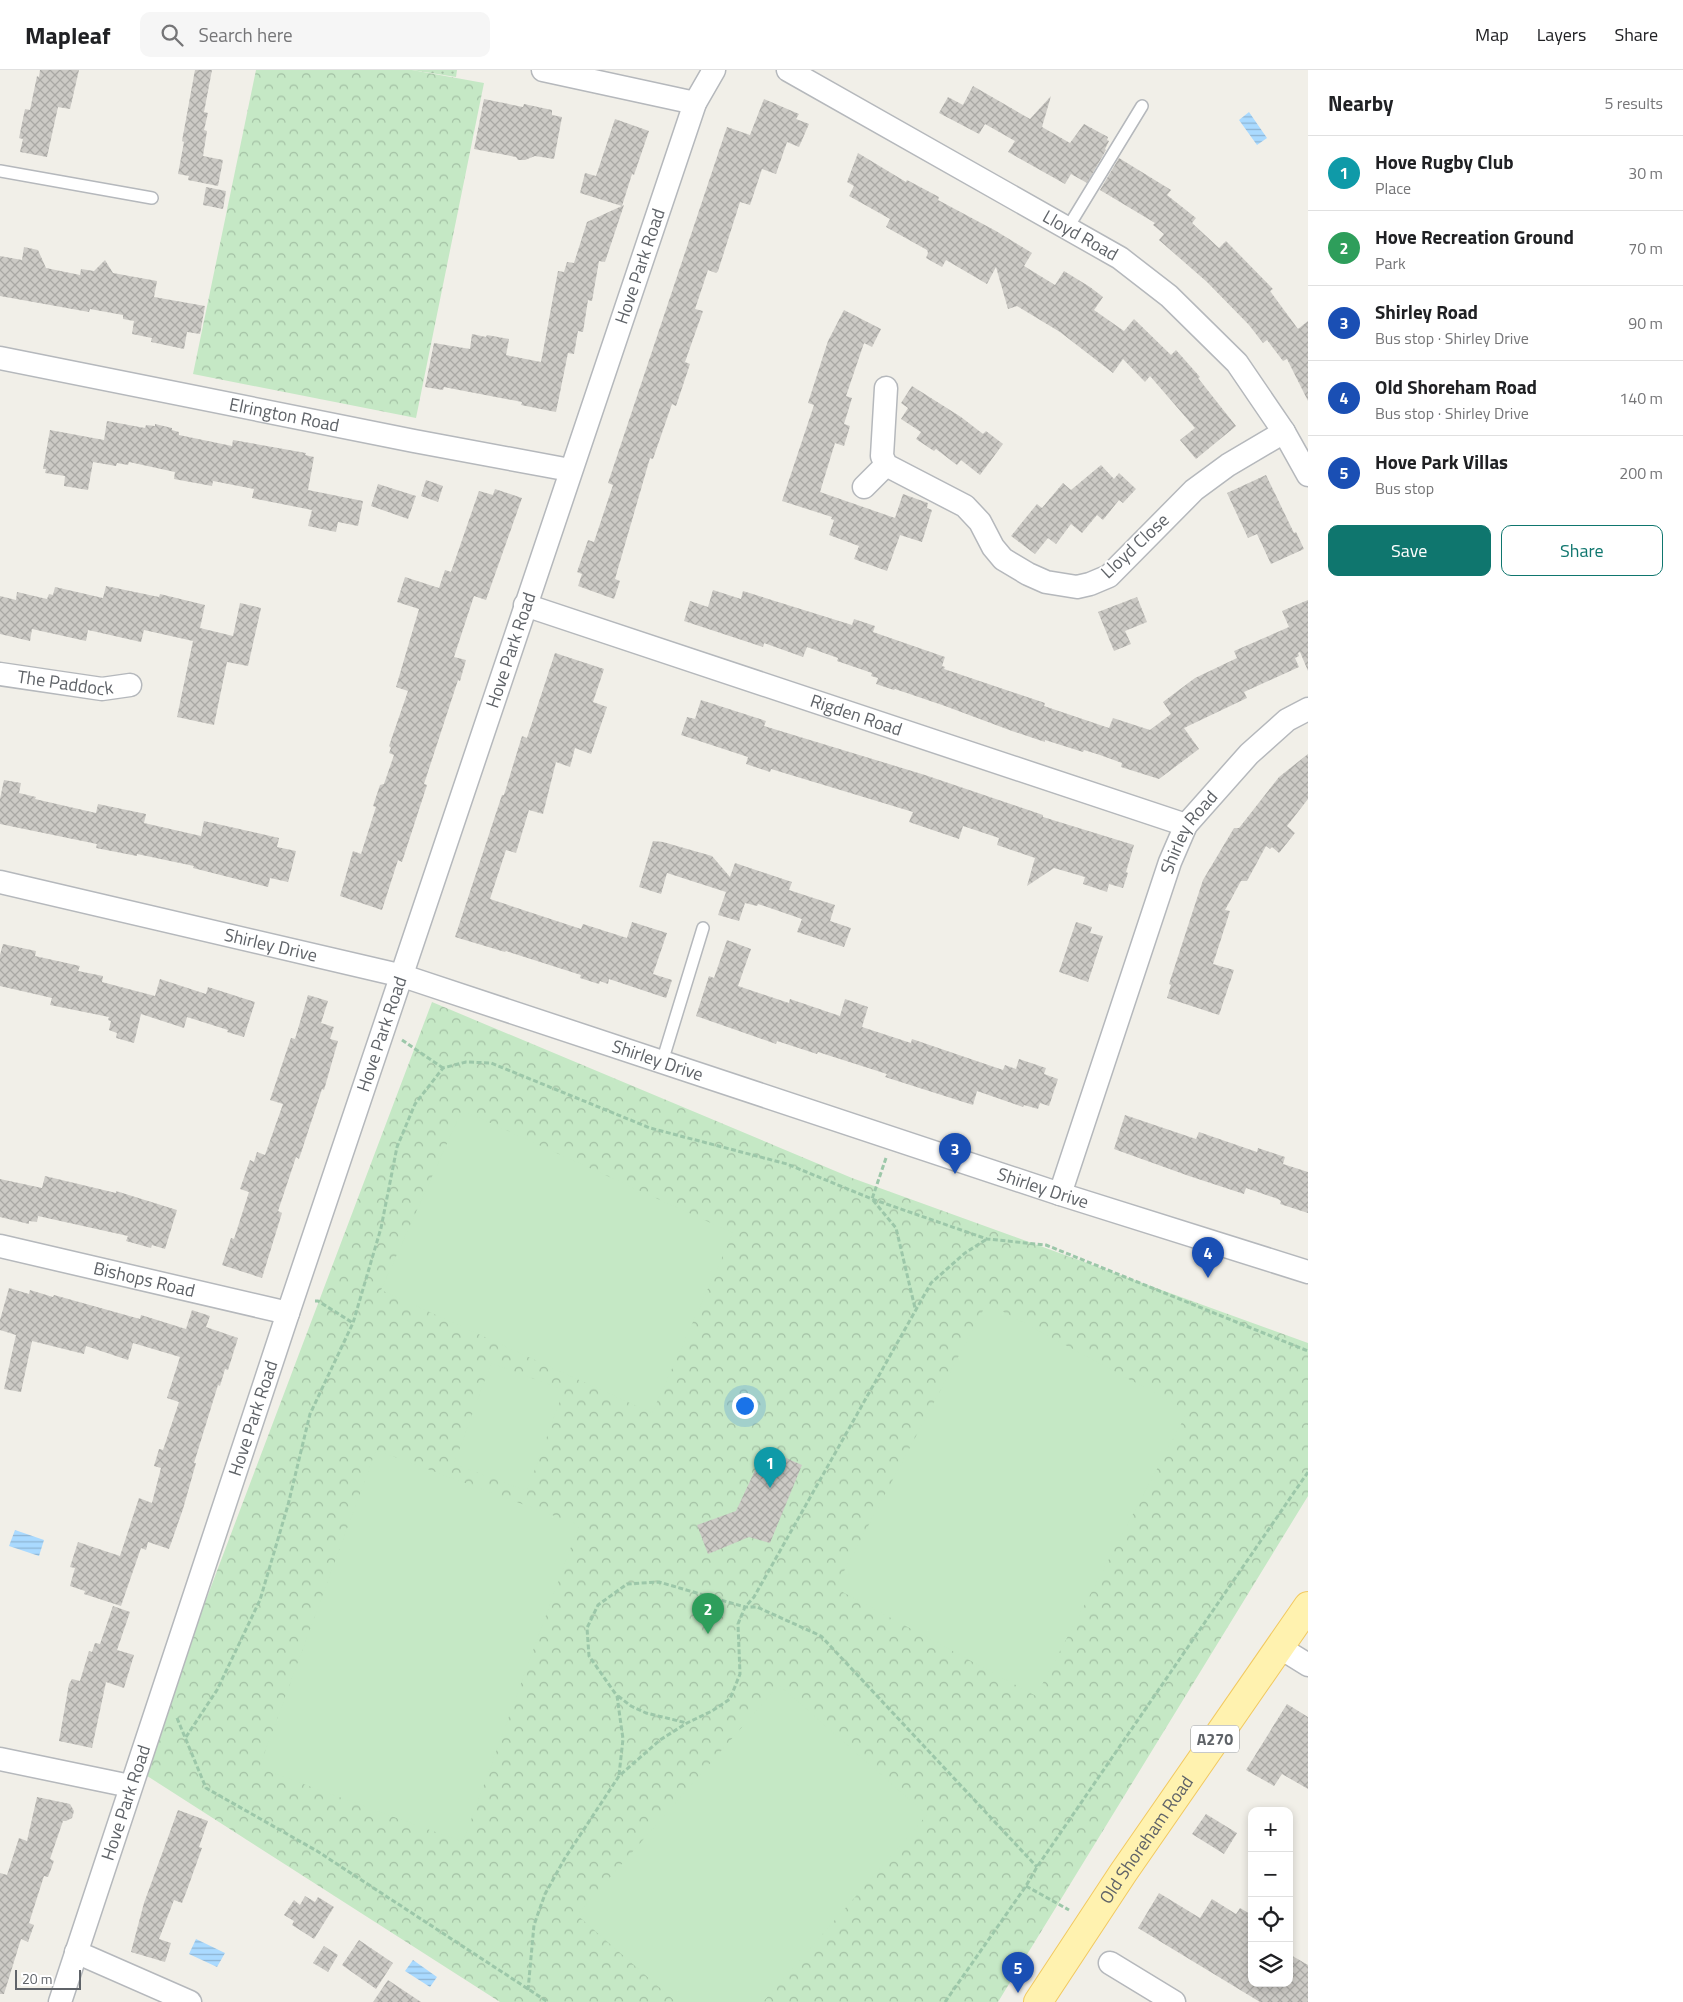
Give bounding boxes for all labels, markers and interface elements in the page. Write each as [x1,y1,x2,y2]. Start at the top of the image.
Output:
search box [140,12,490,57]
text: Mapleaf [25,17,110,53]
text: Search here [198,20,293,49]
icon: search [158,21,186,49]
text: Map [1475,21,1509,48]
text: Layers [1537,21,1586,48]
text: Share [1614,21,1658,48]
text: Nearby [1328,87,1393,119]
text: 5 results [1604,91,1663,115]
text: Hove Rugby Club [1375,147,1514,176]
text: 1 [1340,161,1348,185]
text: 30 m [1628,161,1663,185]
text: Place [1375,176,1411,200]
street label: Lloyd Road [1038,203,1123,267]
street label: Hove Park Road [608,205,672,328]
text: Hove Recreation Ground [1375,222,1574,251]
text: 2 [1340,236,1348,260]
text: 70 m [1628,236,1663,260]
text: Park [1375,251,1406,275]
text: Shirley Road [1375,297,1478,326]
text: 3 [1340,311,1348,335]
text: 90 m [1628,311,1663,335]
text: Bus stop · Shirley Drive [1375,326,1529,350]
text: Old Shoreham Road [1375,372,1537,401]
text: 4 [1340,386,1348,410]
text: 140 m [1619,386,1663,410]
street label: Elrington Road [227,390,342,439]
text: Bus stop · Shirley Drive [1375,401,1529,425]
text: Hove Park Villas [1375,447,1508,476]
text: 5 [1340,461,1348,485]
text: 200 m [1619,461,1663,485]
text: Bus stop [1375,476,1434,500]
street label: Lloyd Close [1094,507,1175,585]
button: Save [1328,525,1491,576]
button: Share [1501,525,1663,576]
street label: Hove Park Road [478,589,542,711]
street label: The Paddock [15,663,115,702]
street label: Rigden Road [807,687,906,743]
street label: Shirley Road [1153,784,1224,877]
street label: Shirley Drive [222,921,320,969]
street label: Hove Park Road [349,973,413,1095]
street label: Shirley Drive [608,1032,707,1088]
pin: 3 [939,1133,971,1174]
street label: Shirley Drive [994,1160,1092,1215]
pin: 4 [1192,1237,1224,1278]
street label: Bishops Road [91,1254,198,1304]
street label: Hove Park Road [221,1357,284,1479]
your location [732,1393,758,1419]
pin: 1 [754,1447,786,1488]
pin: 2 [692,1593,724,1634]
road number: A270 [1191,1726,1239,1752]
street label: Hove Park Road [94,1741,157,1864]
street label: Old Shoreham Road [1092,1770,1200,1909]
map controls [1248,1807,1293,1987]
button: + [1248,1807,1293,1852]
button: − [1248,1852,1293,1897]
button: locate [1248,1897,1293,1942]
button: layers [1248,1942,1293,1987]
pin: 5 [1002,1952,1034,1993]
scale bar [15,1967,81,1990]
text: 20 m [22,1968,52,1989]

